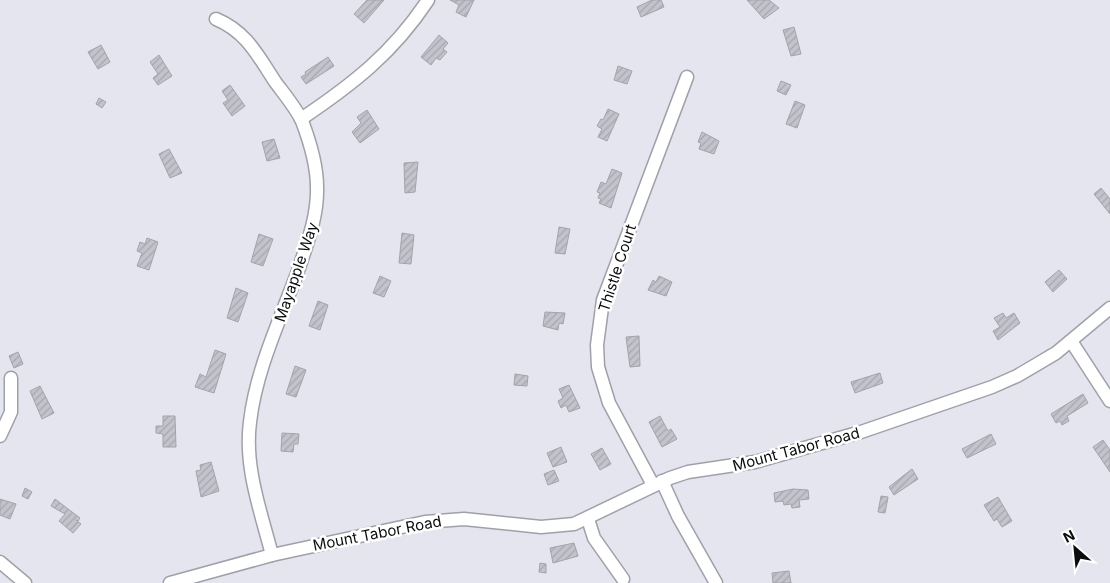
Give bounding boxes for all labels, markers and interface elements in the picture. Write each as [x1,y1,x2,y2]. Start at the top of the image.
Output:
street label: Mayapple Way [270,219,322,324]
street label: Thistle Court [594,222,640,314]
street label: Mount Tabor Road [730,423,862,475]
street label: Mount Tabor Road [311,511,443,555]
north arrow [1050,523,1100,573]
text: N [1060,526,1077,546]

